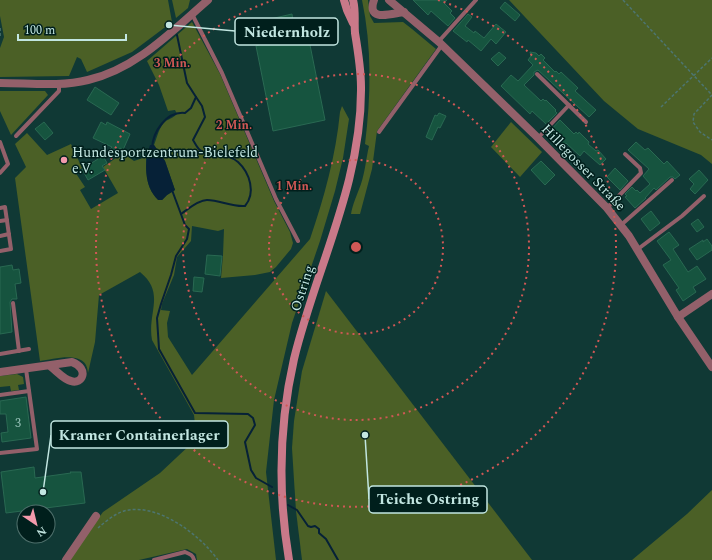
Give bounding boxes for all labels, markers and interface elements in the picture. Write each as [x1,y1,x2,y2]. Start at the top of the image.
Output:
scale bar [18,16,126,42]
callout: Niedernholz [235,18,338,45]
text: 100 m [24,21,55,40]
text: Niedernholz [244,21,330,44]
text: 3 Min. [154,54,190,73]
text: 2 Min. [216,116,252,135]
street label: Hillegosser Straße [536,119,631,216]
place label: Hundesportzentrum-Bielefeld e.V. [72,142,258,179]
marker: Hundesportzentrum-Bielefeld e.V. [59,155,69,165]
text: 1 Min. [276,177,312,196]
centre of rings [349,240,363,254]
street label: Ostring [285,262,320,314]
house number: 3 [15,414,21,433]
callout: Kramer Containerlager [51,421,228,448]
text: Kramer Containerlager [58,424,220,447]
callout: Teiche Ostring [369,486,487,513]
text: Teiche Ostring [377,488,479,511]
north arrow [16,504,56,544]
text: N [33,522,50,541]

